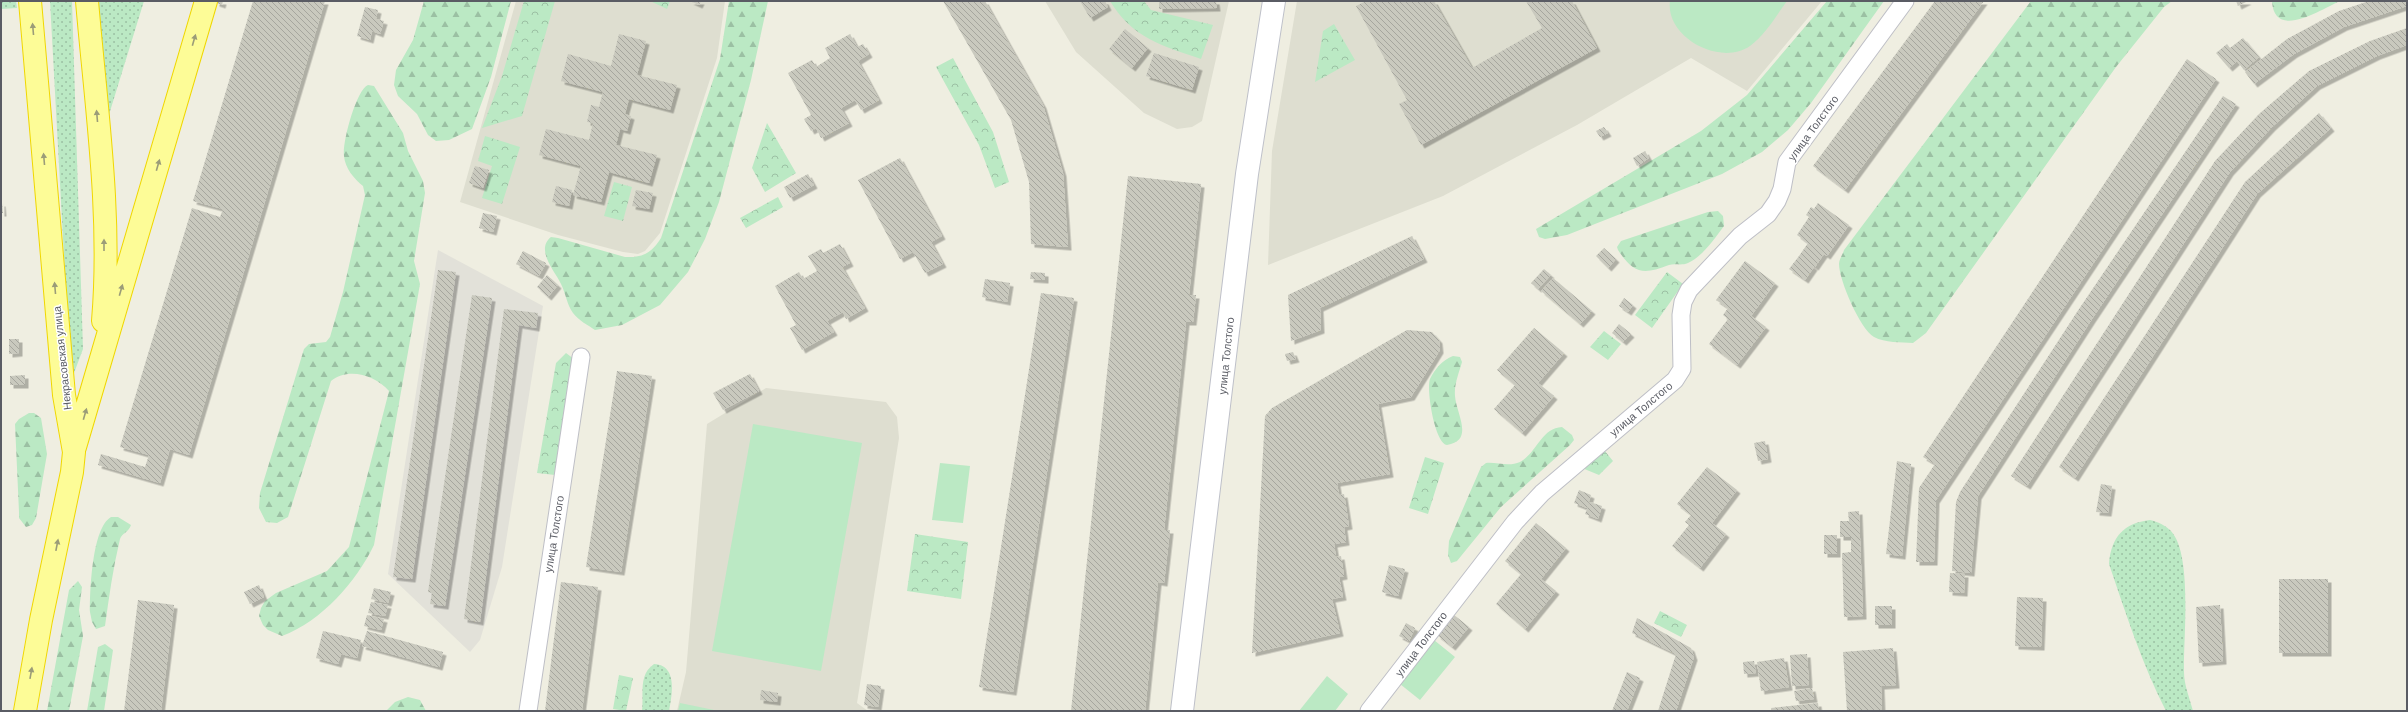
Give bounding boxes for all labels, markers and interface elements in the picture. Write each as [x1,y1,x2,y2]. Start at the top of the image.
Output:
one-way arrow [30,23,37,35]
one-way arrow [191,34,197,46]
street label: улица Толстого [1784,92,1842,164]
one-way arrow [93,109,100,122]
one-way arrow [41,153,47,165]
one-way arrow [155,159,161,171]
one-way arrow [101,238,107,251]
one-way arrow [52,282,59,294]
one-way arrow [118,283,124,295]
street label: Некрасовская улица [49,304,74,411]
street label: улица Толстого [1215,317,1237,395]
street label: улица Толстого [1607,379,1675,439]
one-way arrow [82,408,88,420]
street label: улица Толстого [541,495,567,573]
one-way arrow [55,539,61,551]
street label: улица Толстого [1392,609,1450,679]
one-way arrow [29,666,35,679]

